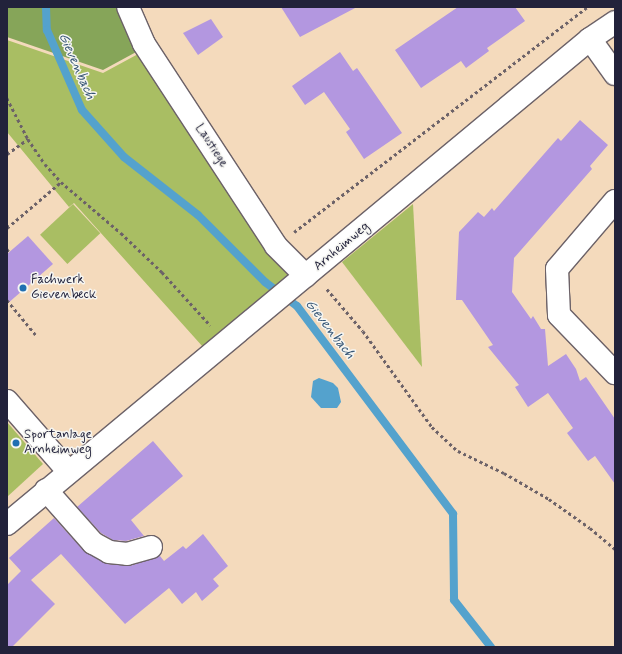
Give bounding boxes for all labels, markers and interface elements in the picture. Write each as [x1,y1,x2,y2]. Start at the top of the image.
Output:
water label: Gievenbach [55,30,99,102]
street label: Laustiege [191,121,231,171]
street label: Arnheimweg [311,219,373,275]
place label: Fachwerk Gievenbeck [31,273,96,304]
marker: Fachwerk Gievenbeck [18,283,28,293]
water label: Gievenbach [302,296,358,362]
place label: Sportanlage Arnheimweg [24,428,92,459]
marker: Sportanlage Arnheimweg [11,438,21,448]

